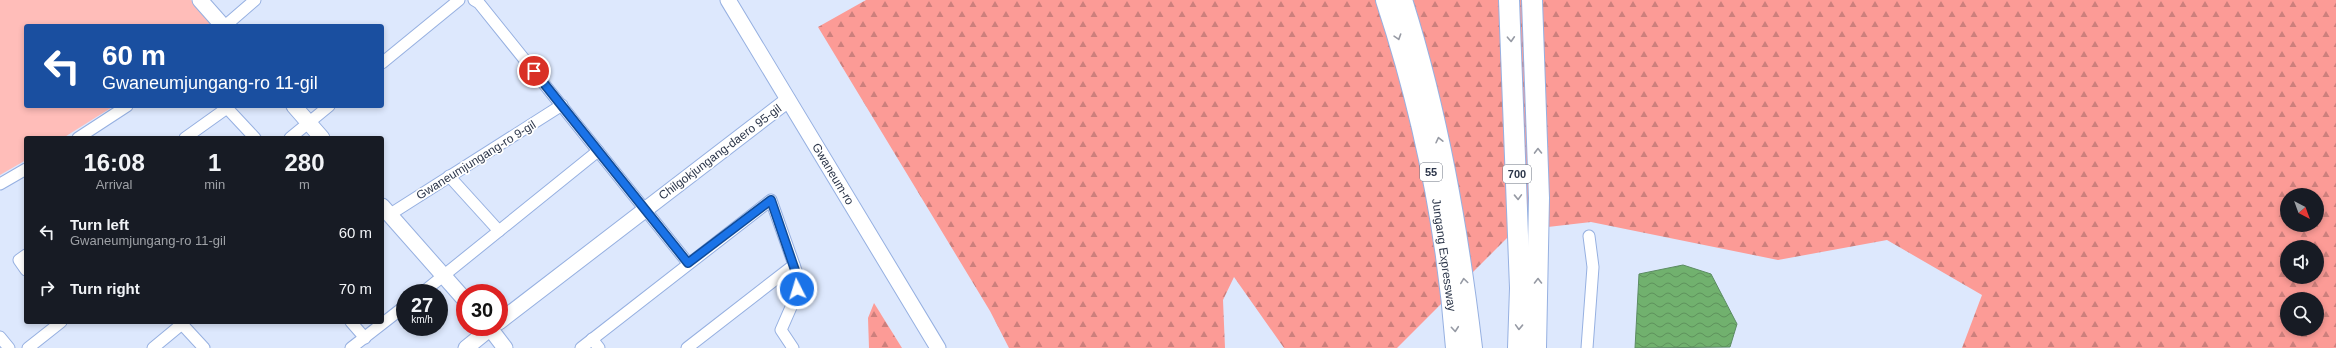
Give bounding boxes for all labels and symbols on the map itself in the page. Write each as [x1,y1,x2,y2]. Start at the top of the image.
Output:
one-way arrow [1393,33,1402,40]
one-way arrow [1506,36,1515,42]
pin [517,54,551,88]
street label: Chilgokjungang-daero 95-gil [656,101,784,203]
street label: Gwaneumjungang-ro 9-gil [414,117,538,203]
one-way arrow [1435,137,1444,144]
street label: Gwaneum-ro [809,141,857,208]
one-way arrow [1534,148,1542,154]
road number: 55 [1420,163,1442,181]
road number: 700 [1503,165,1531,183]
north arrow [2280,188,2324,232]
one-way arrow [1514,194,1522,200]
street label: Jungang Expressway [1429,198,1459,312]
position arrow [776,268,818,310]
one-way arrow [1460,278,1469,285]
one-way arrow [1534,278,1542,284]
speed limit sign: 30 [456,284,508,336]
one-way arrow [1515,324,1523,330]
one-way arrow [1450,326,1459,332]

